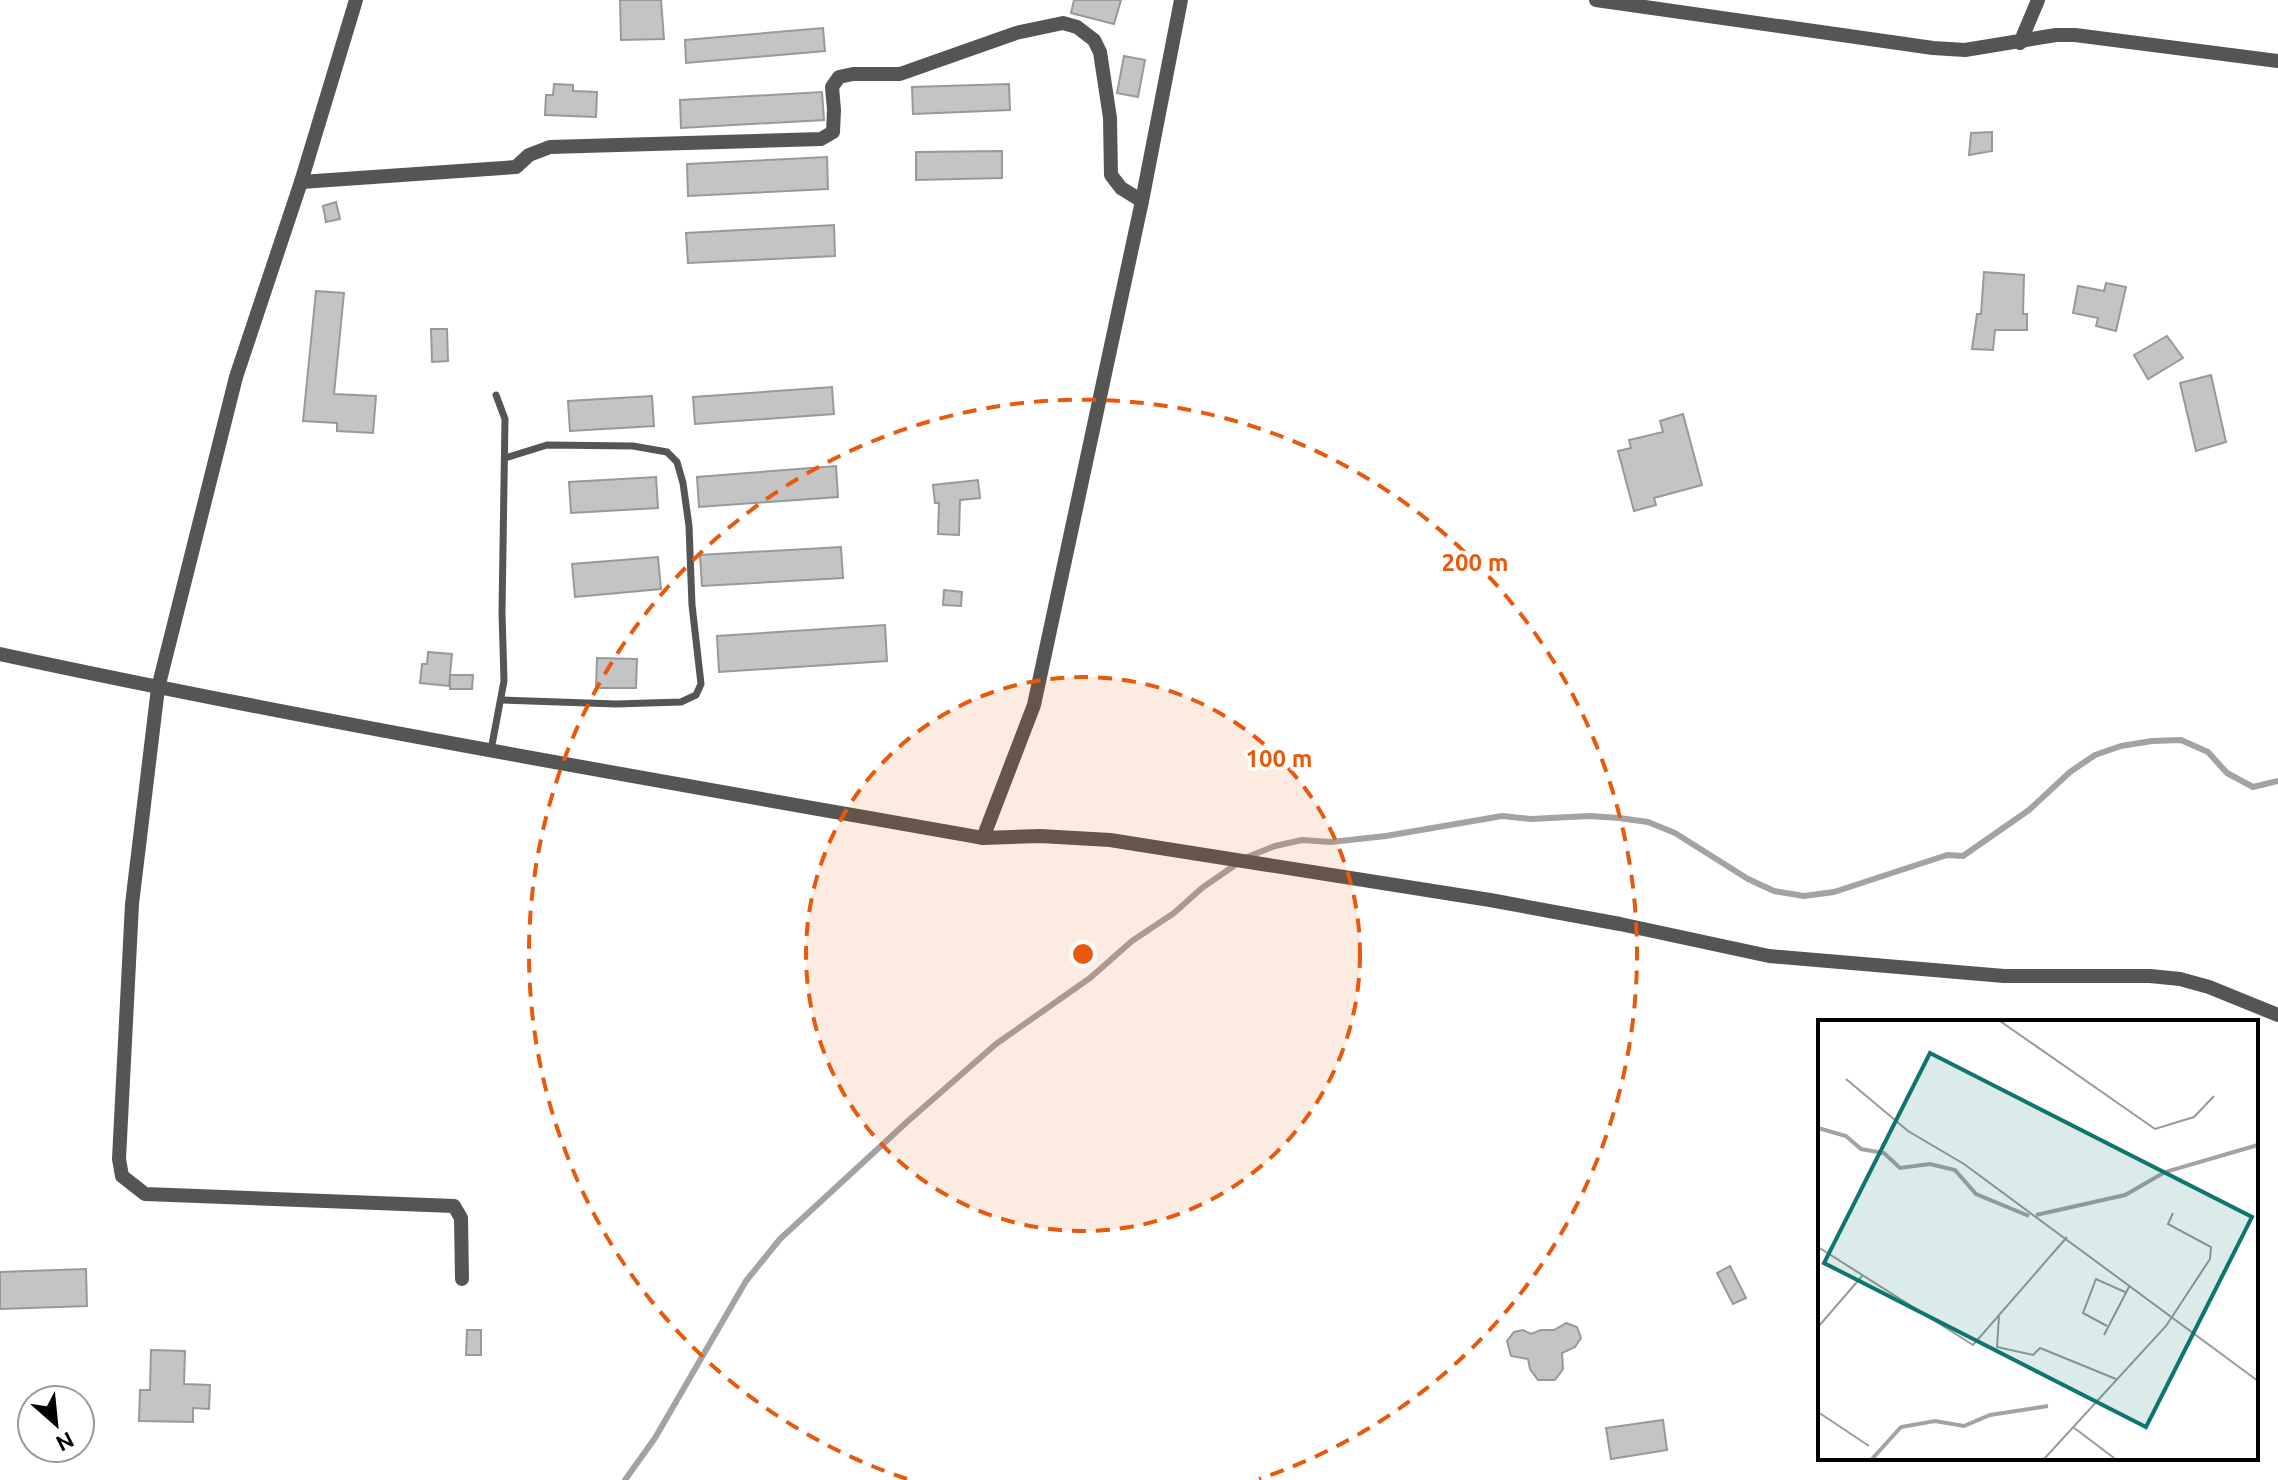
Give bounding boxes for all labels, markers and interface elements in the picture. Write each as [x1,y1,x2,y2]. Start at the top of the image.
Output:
text: 200 m [1442,549,1508,576]
text: 100 m [1246,745,1312,772]
centre of rings [1069,940,1097,968]
inset map [1818,1020,2258,1460]
north arrow [16,1384,96,1464]
text: N [52,1427,78,1457]

